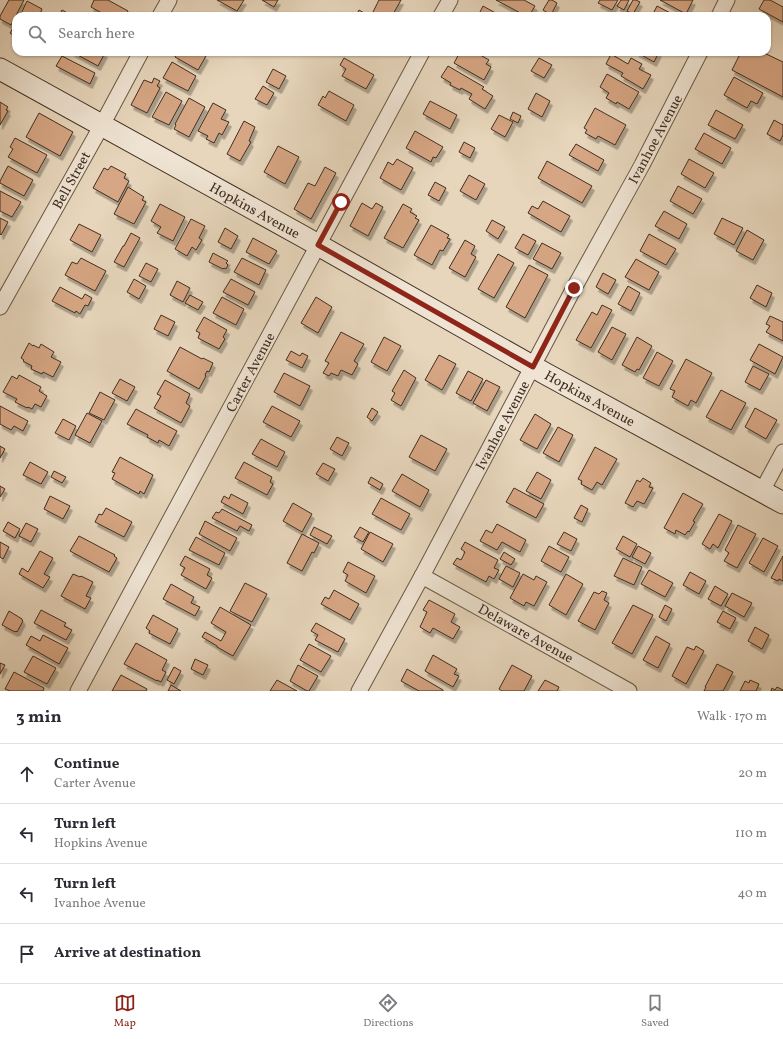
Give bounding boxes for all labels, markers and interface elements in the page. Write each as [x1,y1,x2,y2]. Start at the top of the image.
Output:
search box [12,12,771,56]
icon: search [26,23,48,45]
text: Search here [58,24,135,45]
street label: Ivanhoe Avenue [625,91,688,188]
street label: Bell Street [49,148,96,213]
street label: Hopkins Avenue [206,179,303,244]
route start [332,193,350,211]
route end [565,279,583,297]
street label: Carter Avenue [222,329,281,416]
street label: Hopkins Avenue [541,367,638,432]
street label: Ivanhoe Avenue [472,377,535,474]
street label: Delaware Avenue [474,600,577,669]
text: 3 min [16,706,62,729]
text: Walk · 170 m [697,708,767,726]
text: Continue [54,754,119,775]
icon: ahead [16,763,38,785]
text: 20 m [738,765,767,783]
text: Carter Avenue [54,775,136,793]
text: Turn left [54,814,116,835]
icon: left [16,823,38,845]
text: 110 m [735,825,767,843]
text: Hopkins Avenue [54,835,147,853]
text: Turn left [54,874,116,895]
icon: left [16,883,38,905]
text: 40 m [738,885,767,903]
text: Ivanhoe Avenue [54,895,146,913]
icon: arrive [16,943,38,965]
text: Arrive at destination [54,943,201,964]
tab: Map [114,992,136,1031]
tab: Directions [363,992,414,1031]
tab: Saved [641,992,669,1031]

